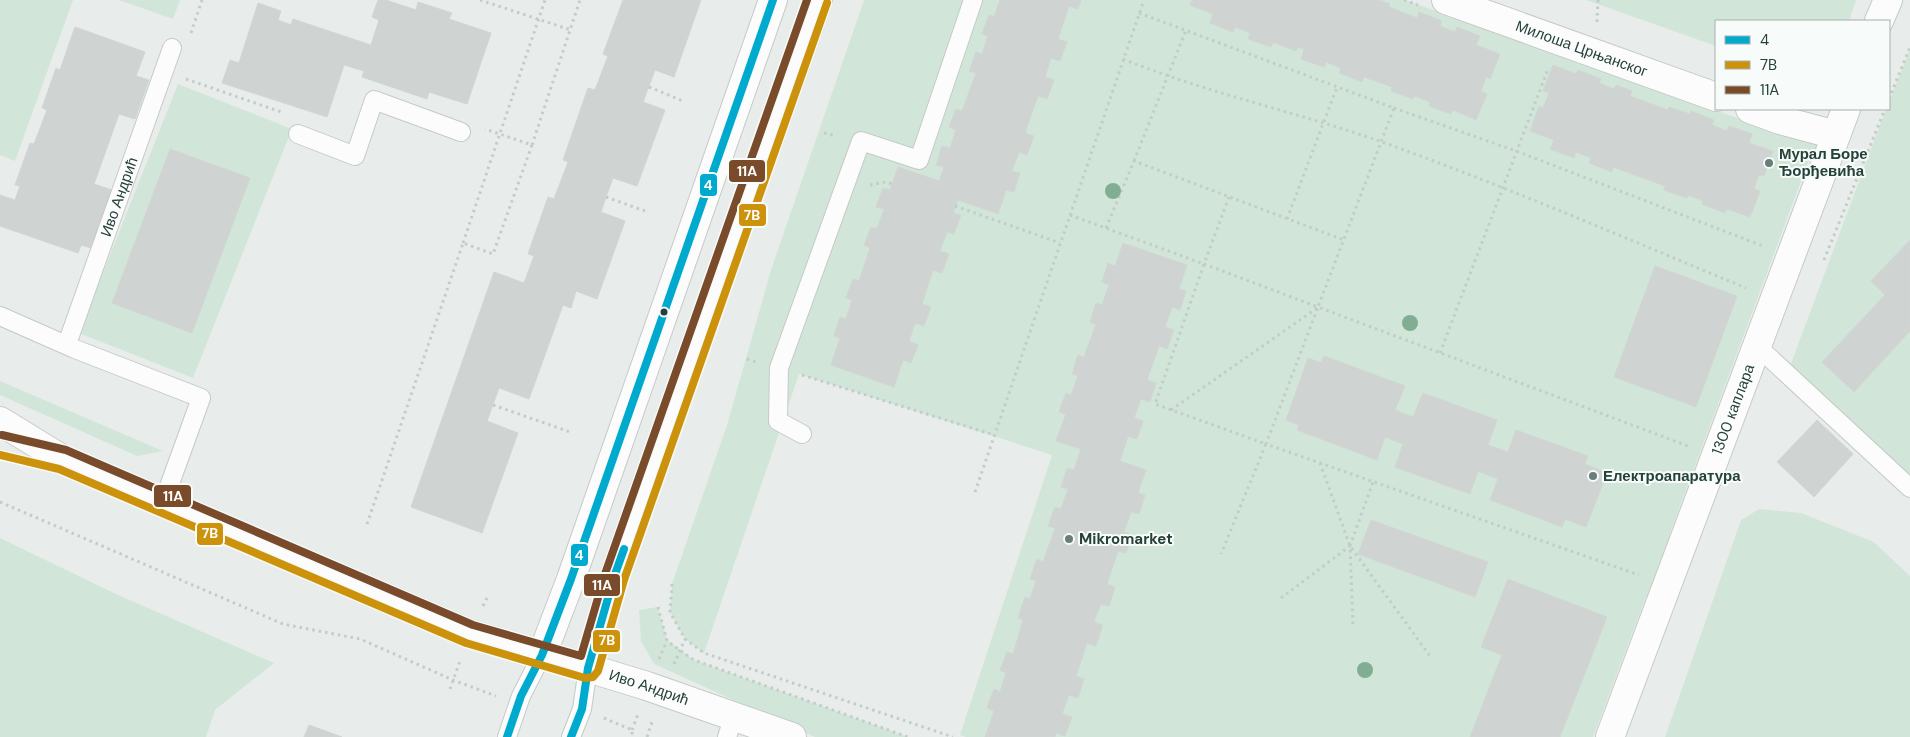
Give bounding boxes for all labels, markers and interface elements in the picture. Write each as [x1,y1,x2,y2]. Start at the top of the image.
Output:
street label: Милоша Црњанског [1513,16,1651,82]
legend [1715,20,1890,110]
text: 4 [1760,30,1769,50]
text: 7B [1760,55,1777,75]
text: 11A [1760,80,1779,100]
place label: Мурал Боре Ђорђевића [1779,144,1868,181]
street label: Иво Андрић [96,154,142,239]
marker: Мурал Боре Ђорђевића [1763,157,1775,169]
line badge: 11A [728,159,766,183]
text: 11A [737,162,757,180]
line badge: 4 [699,173,718,197]
text: 4 [703,176,713,194]
line badge: 7B [738,203,767,227]
text: 7B [744,206,760,224]
unlabelled marker [659,307,669,317]
street label: 1300 каплара [1707,361,1759,457]
place label: Електроапаратура [1603,466,1741,486]
marker: Електроапаратура [1587,470,1599,482]
line badge: 11A [153,484,192,508]
text: 11A [163,487,183,505]
line badge: 7B [196,522,224,546]
text: 7B [202,524,218,542]
place label: Mikromarket [1079,529,1173,549]
marker: Mikromarket [1063,533,1075,545]
line badge: 4 [570,543,589,567]
text: 4 [574,546,584,564]
line badge: 11A [583,573,621,597]
text: 11A [592,576,612,594]
line badge: 7B [592,629,621,653]
text: 7B [599,631,615,649]
street label: Иво Андрић [607,665,692,710]

